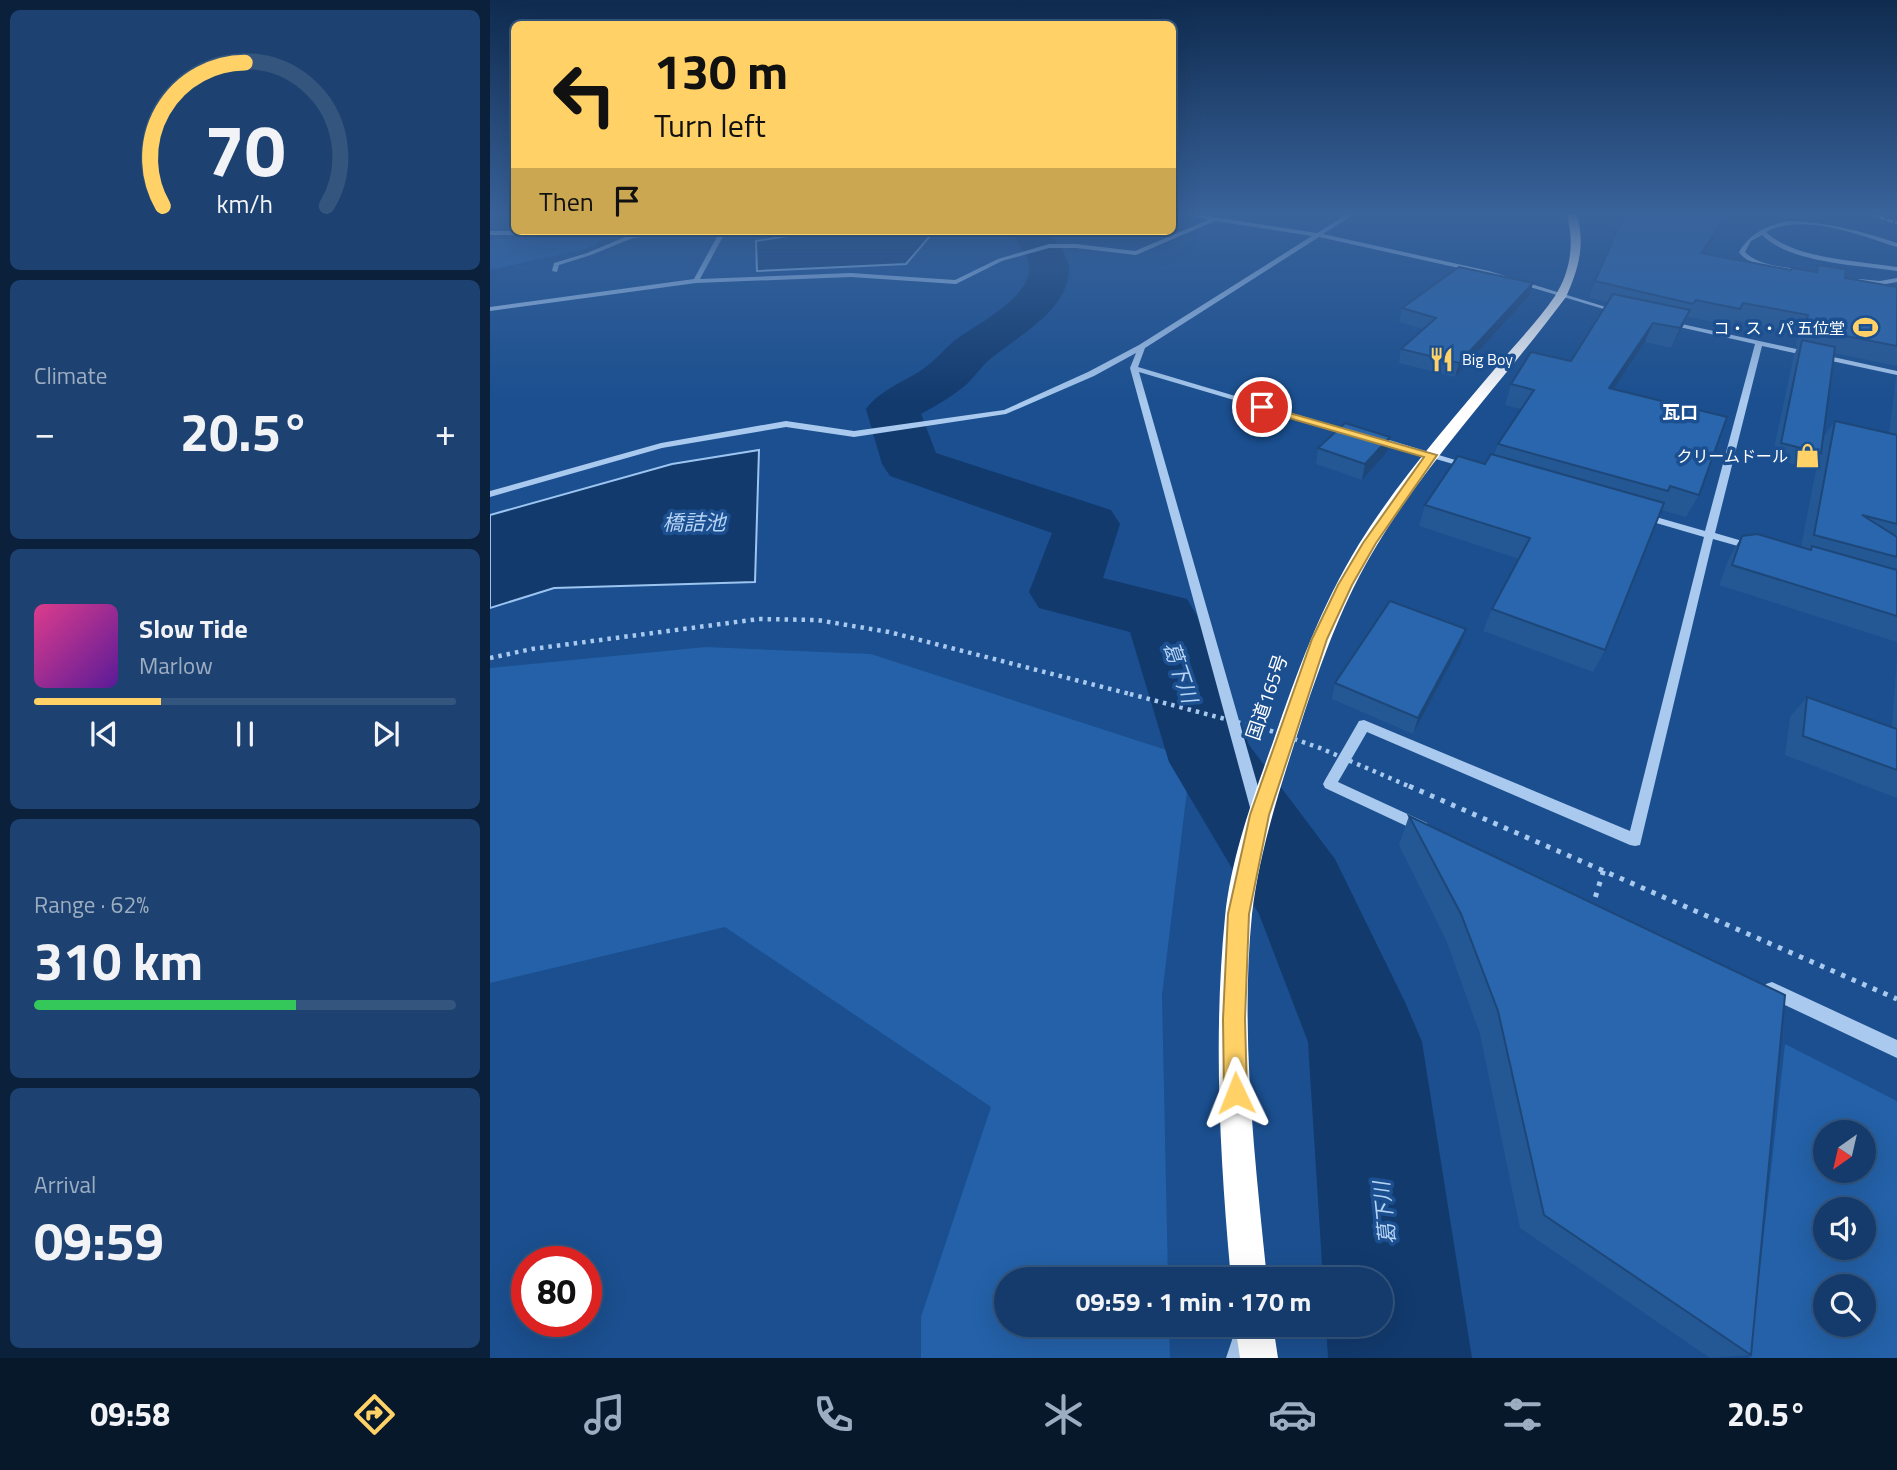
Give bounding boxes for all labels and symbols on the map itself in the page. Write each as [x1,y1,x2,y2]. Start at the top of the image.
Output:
sports icon: コ・ス・パ 五位堂 [1851,314,1879,342]
place label: コ・ス・パ 五位堂 [1713,316,1845,340]
restaurant icon: Big Boy [1428,345,1456,373]
place label: Big Boy [1462,347,1513,371]
pin [1232,377,1292,437]
district label: 瓦口 [1662,399,1698,426]
shop icon: クリームドール [1794,442,1822,470]
place label: クリームドール [1676,444,1788,468]
water label: 橋詰池 [663,506,727,538]
water label: 葛下川 [1156,637,1207,709]
street label: 国道165号 [1238,650,1294,744]
position arrow [1199,1056,1273,1130]
north arrow [1813,1120,1876,1183]
water label: 葛下川 [1365,1178,1403,1246]
speed limit sign: 80 [511,1246,602,1337]

